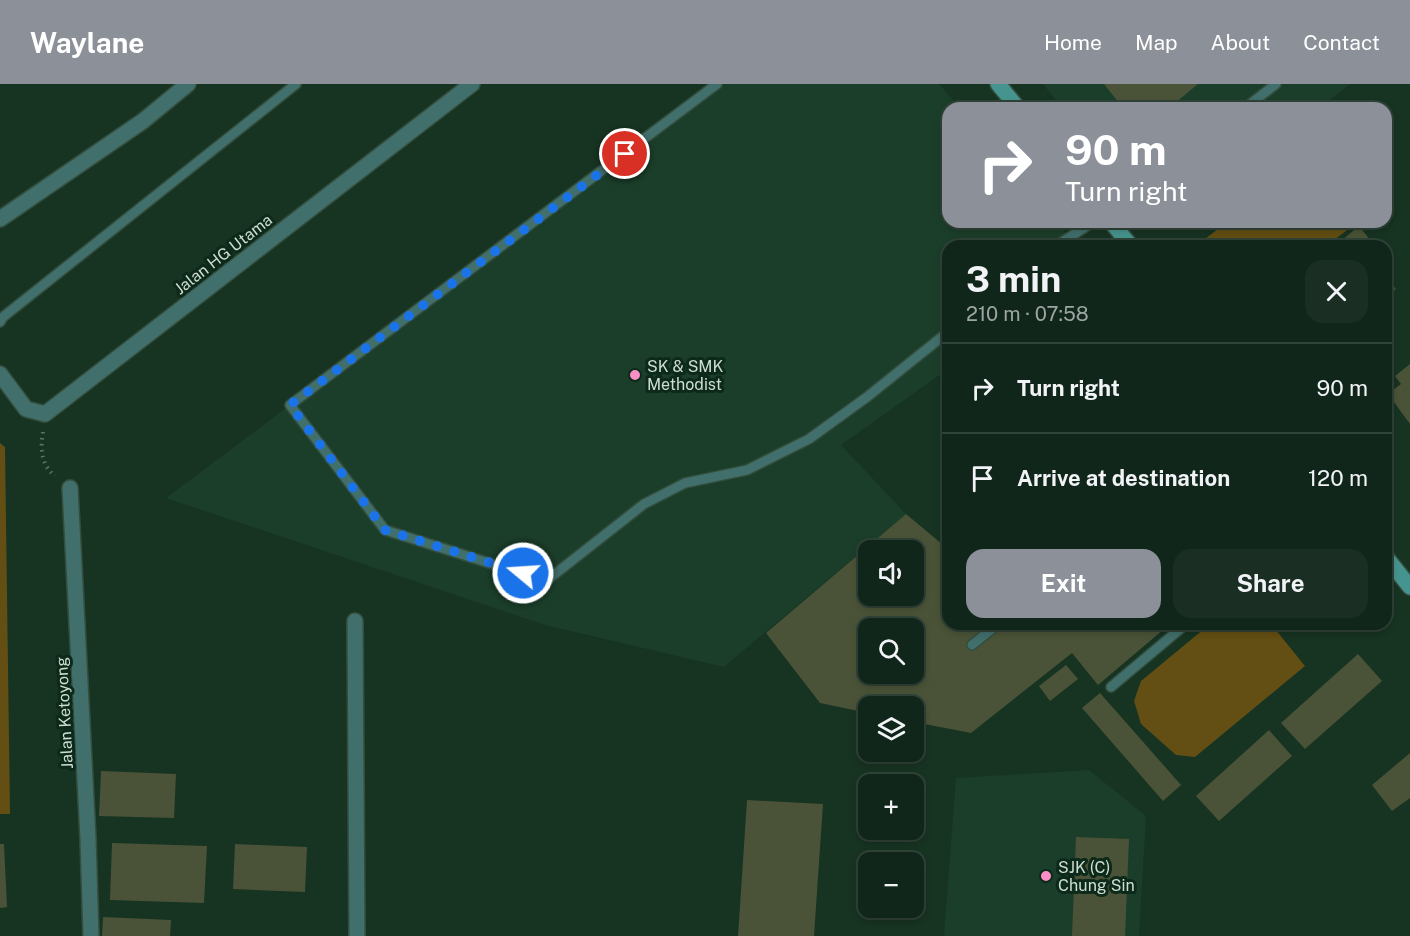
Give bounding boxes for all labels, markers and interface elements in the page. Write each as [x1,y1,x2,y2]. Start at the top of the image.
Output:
text: Waylane [30,26,144,59]
text: Home [1044,30,1102,55]
text: Map [1135,30,1178,55]
text: About [1211,30,1270,55]
text: Contact [1303,30,1380,55]
text: 90 m [1065,125,1167,174]
icon: right [966,126,1044,204]
pin [599,128,650,179]
icon: arrive [608,137,641,170]
text: Turn right [1065,175,1188,207]
street label: Jalan HG Utama [171,210,276,298]
text: 3 min [966,258,1061,300]
button: close [1305,260,1368,323]
text: 210 m · 07:58 [966,302,1089,326]
place label: SK & SMK Methodist [647,357,724,394]
marker: SK & SMK Methodist [628,368,642,382]
icon: right [966,372,999,405]
text: Turn right [1017,375,1120,401]
text: 90 m [1317,375,1368,401]
icon: arrive [966,462,999,495]
text: Arrive at destination [1017,465,1230,491]
text: 120 m [1308,465,1368,491]
map controls [858,540,924,918]
button: sound [858,540,924,606]
position arrow [491,541,555,605]
button: Exit [966,549,1161,618]
button: Share [1173,549,1368,618]
button: search [858,618,924,684]
street label: Jalan Ketoyong [52,656,77,770]
button: layers [858,696,924,762]
button: + [858,774,924,840]
button: − [858,852,924,918]
place label: SJK (C) Chung Sin [1058,858,1135,895]
marker: SJK (C) Chung Sin [1039,869,1053,883]

